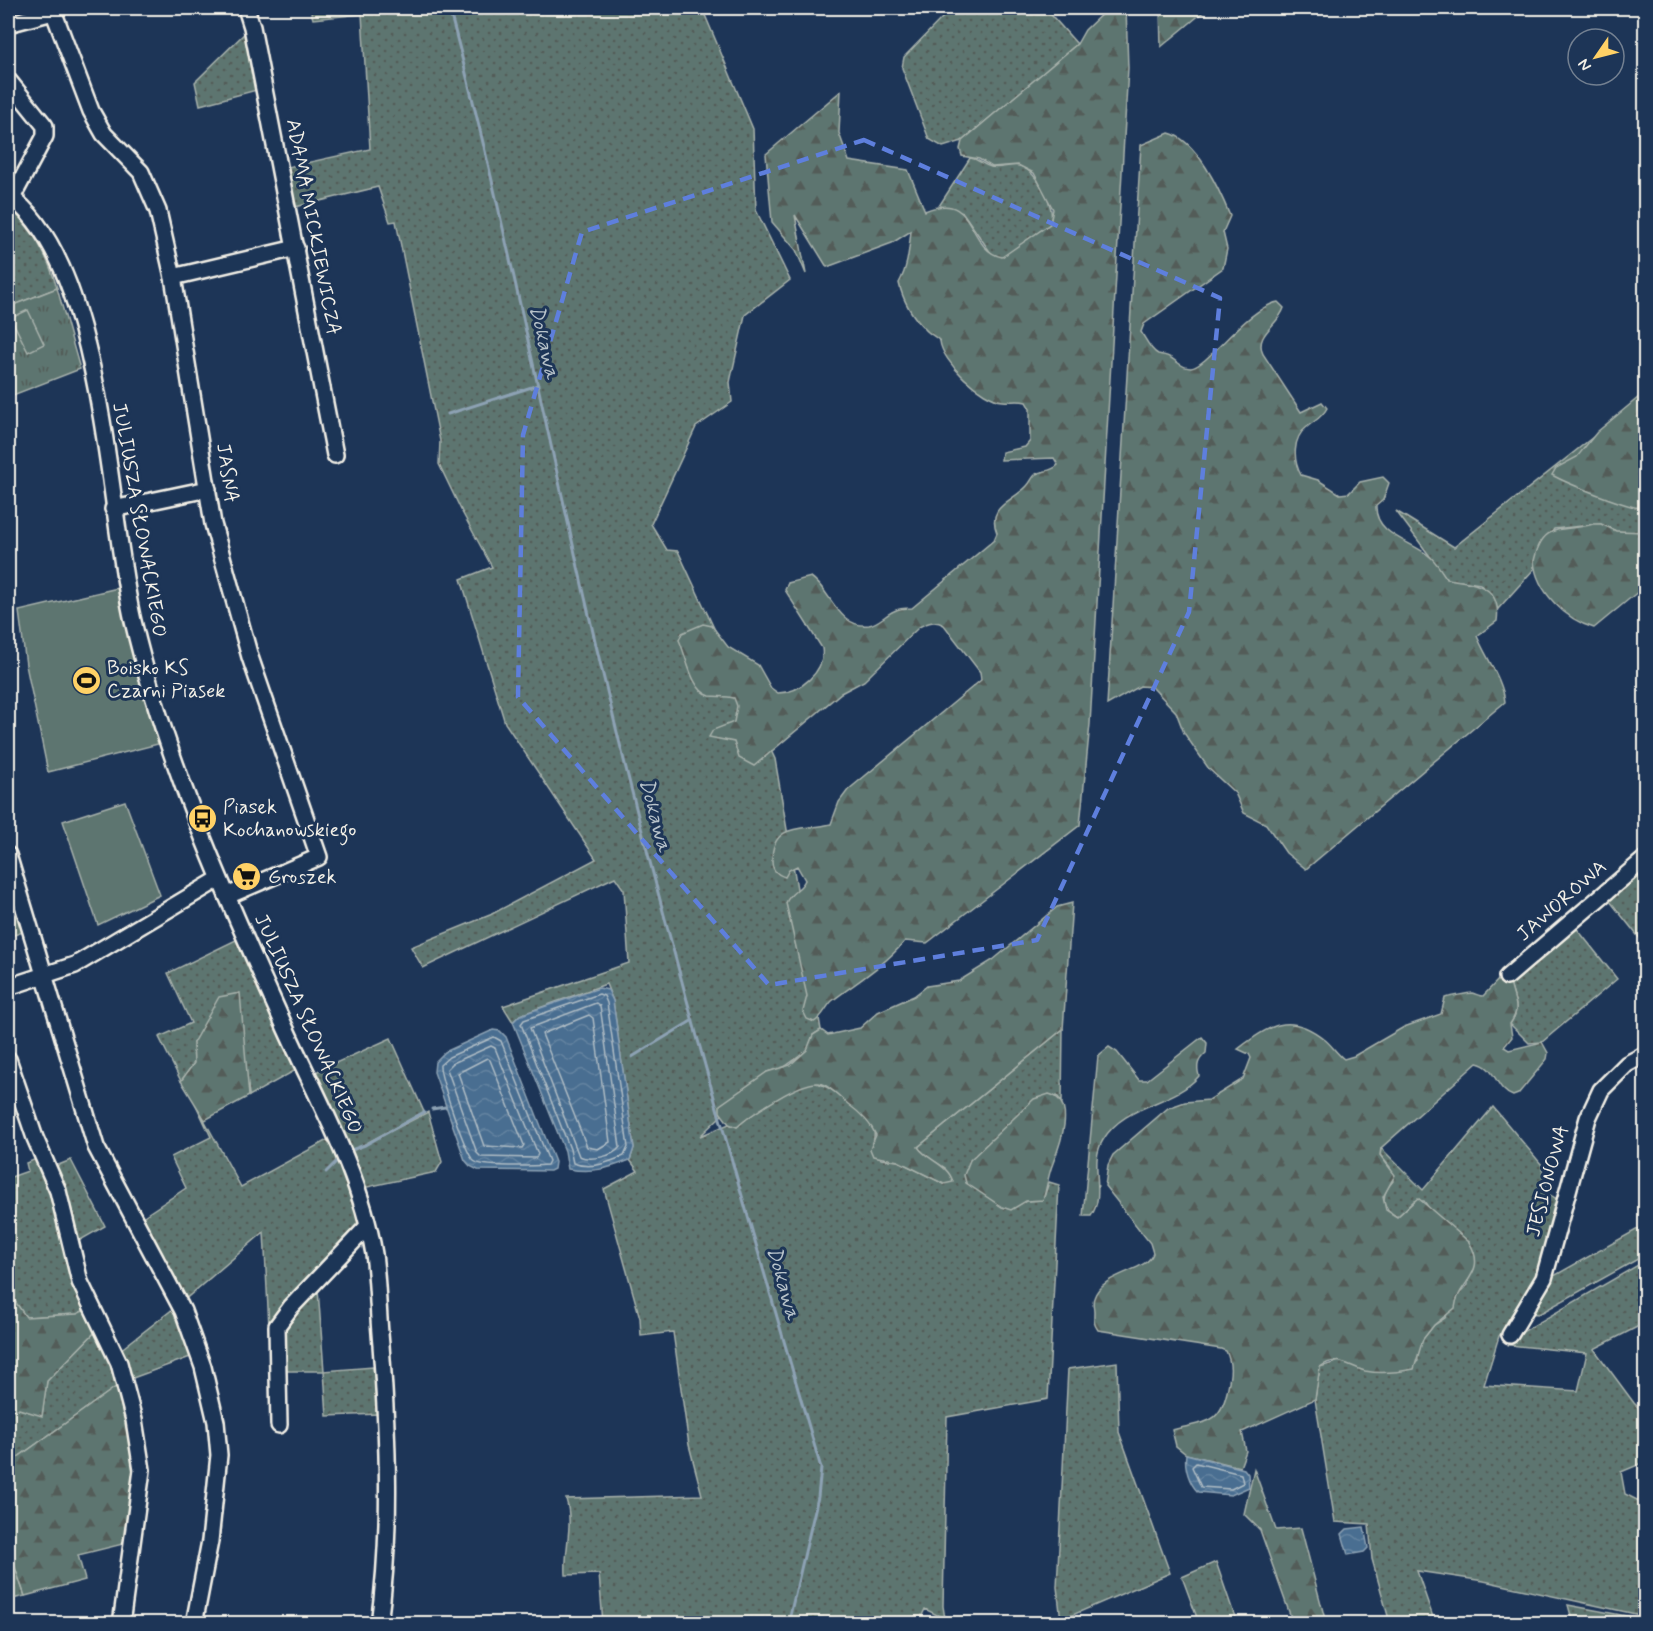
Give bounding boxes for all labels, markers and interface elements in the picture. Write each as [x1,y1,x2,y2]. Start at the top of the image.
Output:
north arrow [1566,27,1626,87]
text: N [1573,54,1597,75]
street label: ADAMA MICKIEWICZA [279,117,347,337]
water label: Dokawa [522,302,566,383]
street label: JULIUSZA SŁOWACKIEGO [105,401,173,639]
street label: JASNA [209,441,245,505]
place label: Boisko KS Czarni Piasek [107,655,225,705]
sports icon: Boisko KS Czarni Piasek [70,664,102,696]
water label: Dokawa [632,775,679,856]
place label: Piasek Kochanowskiego [223,794,356,846]
bus stop icon: Piasek Kochanowskiego [186,802,218,834]
street label: JAWOROWA [1511,854,1613,948]
supermarket icon: Groszek [231,861,263,893]
place label: Groszek [268,864,337,891]
street label: JULIUSZA SŁOWACKIEGO [247,910,369,1138]
street label: JESIONOWA [1520,1122,1576,1240]
water label: Dokawa [759,1243,807,1324]

